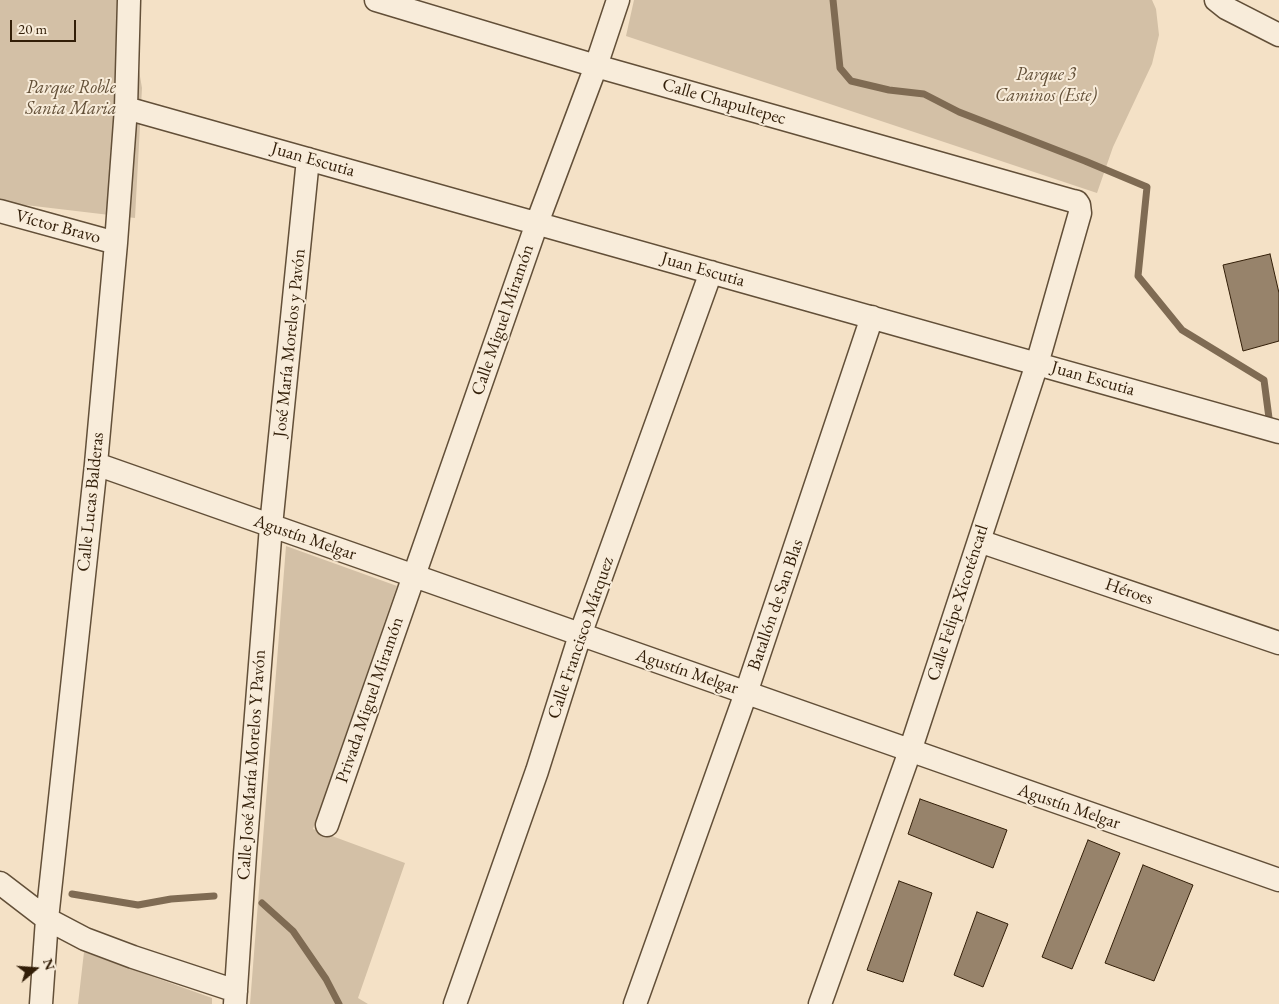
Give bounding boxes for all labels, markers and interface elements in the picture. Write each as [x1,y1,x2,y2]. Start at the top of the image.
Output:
scale bar [12,10,79,42]
text: 20 m [18,19,47,38]
park label: Parque 3 Caminos (Este) [995,64,1097,106]
street label: Calle Chapultepec [660,74,788,130]
park label: Parque Roble Santa Maria [25,77,117,120]
street label: Juan Escutia [269,138,357,182]
street label: Víctor Bravo [13,205,103,249]
street label: Calle Miguel Miramón [467,242,539,398]
street label: José María Morelos y Pavón [269,248,311,438]
street label: Juan Escutia [659,248,747,292]
street label: Juan Escutia [1049,357,1137,401]
street label: Calle Lucas Balderas [73,431,109,573]
street label: Agustín Melgar [251,510,359,566]
street label: Calle Felipe Xicoténcatl [923,522,993,684]
street label: Batallón de San Blas [743,536,809,674]
street label: Calle Francisco Márquez [543,554,619,722]
street label: Héroes [1102,574,1156,610]
street label: Privada Miguel Miramón [331,614,409,786]
street label: Agustín Melgar [633,644,741,700]
street label: Calle José María Morelos Y Pavón [233,649,271,881]
street label: Agustín Melgar [1015,779,1123,835]
north arrow [10,944,60,994]
text: N [39,956,60,973]

